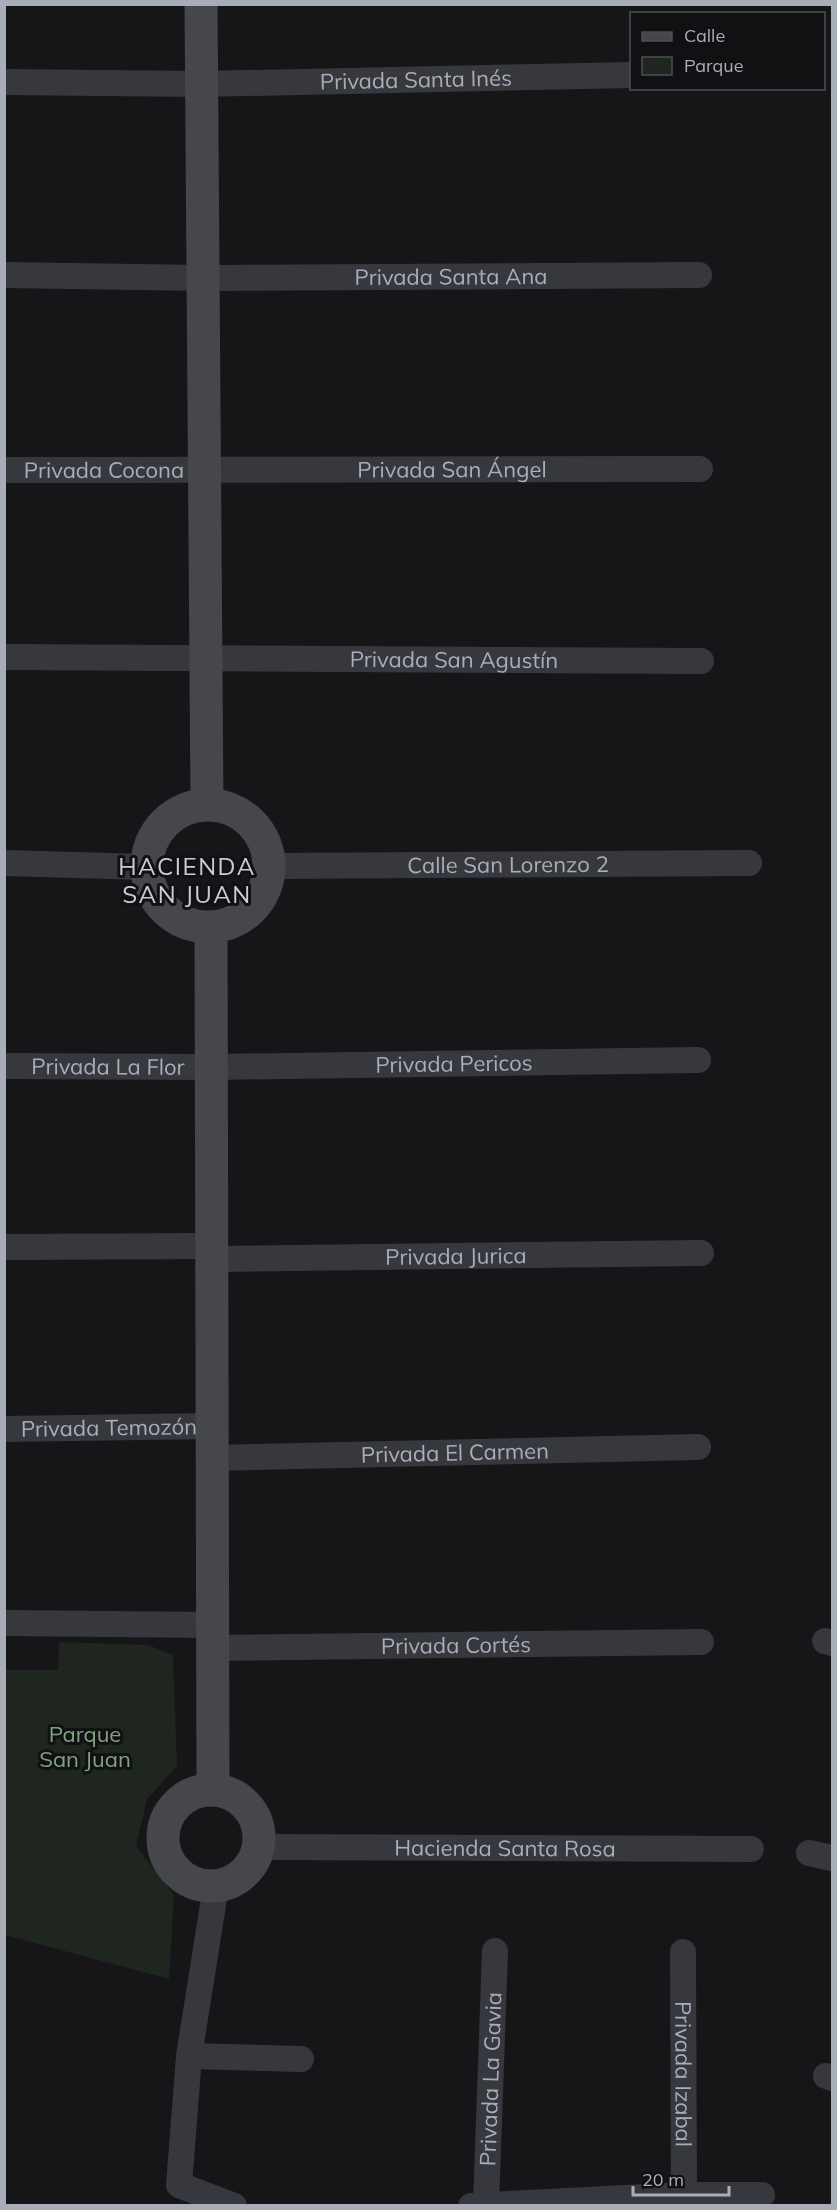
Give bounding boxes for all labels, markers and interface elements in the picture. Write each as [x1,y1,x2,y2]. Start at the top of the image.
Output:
legend [630,12,825,90]
text: Calle [684,24,725,47]
text: Parque [684,54,743,77]
street label: Privada Santa Inés [320,64,512,96]
street label: Privada Santa Ana [354,262,548,291]
street label: Privada San Ángel [357,455,547,483]
street label: Privada Cocona [24,456,184,484]
street label: Privada San Agustín [350,645,558,674]
street label: Calle San Lorenzo 2 [407,850,609,879]
district label: HACIENDA SAN JUAN [118,851,256,909]
street label: Privada Pericos [375,1048,533,1079]
street label: Privada La Flor [31,1052,185,1081]
street label: Privada Jurica [385,1241,527,1271]
street label: Privada Temozón [21,1412,197,1443]
street label: Privada El Carmen [361,1436,549,1469]
street label: Privada Cortés [381,1630,531,1660]
park label: Parque San Juan [39,1720,131,1773]
street label: Hacienda Santa Rosa [394,1834,616,1862]
street label: Privada La Gavia [473,1991,508,2167]
street label: Privada Izabal [669,2001,698,2147]
scale bar [633,2159,729,2197]
text: 20 m [642,2168,684,2191]

